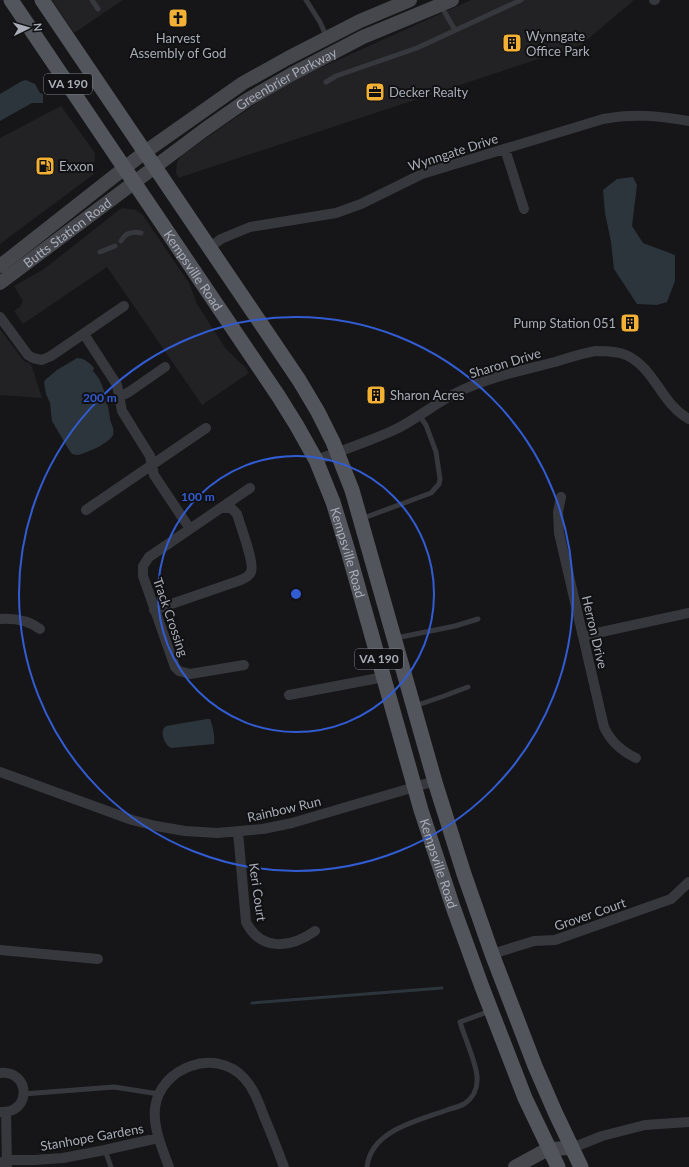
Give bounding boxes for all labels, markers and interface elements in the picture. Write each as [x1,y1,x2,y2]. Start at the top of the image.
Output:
church icon: Harvest Assembly of God [167,7,189,29]
north arrow [8,8,48,48]
text: N [32,22,45,32]
place label: Wynngate Office Park [526,28,590,59]
place label: Harvest Assembly of God [130,30,226,61]
building icon: Wynngate Office Park [501,32,523,54]
street label: Greenbrier Parkway [233,44,340,113]
road number: VA 190 [44,74,92,94]
office icon: Decker Realty [364,81,386,103]
place label: Decker Realty [389,84,469,100]
street label: Wynngate Drive [406,130,500,174]
fuel station icon: Exxon [34,155,56,177]
place label: Exxon [59,158,94,174]
street label: Butts Station Road [20,194,114,271]
street label: Kempsville Road [161,227,226,313]
building icon: Pump Station 051 [619,312,641,334]
place label: Pump Station 051 [513,315,616,331]
street label: Sharon Drive [467,344,543,381]
building icon: Sharon Acres [365,384,387,406]
place label: Sharon Acres [390,387,465,403]
text: 200 m [83,390,117,405]
text: 100 m [181,489,215,504]
street label: Kempsville Road [327,505,369,600]
street label: Track Crossing [150,575,192,659]
centre of rings [289,587,303,601]
street label: Herron Drive [579,594,611,670]
road number: VA 190 [355,649,403,669]
street label: Rainbow Run [246,793,322,825]
street label: Kempsville Road [416,816,461,910]
street label: Keri Court [246,862,270,923]
street label: Grover Court [552,894,628,934]
street label: Stanhope Gardens [39,1120,145,1154]

